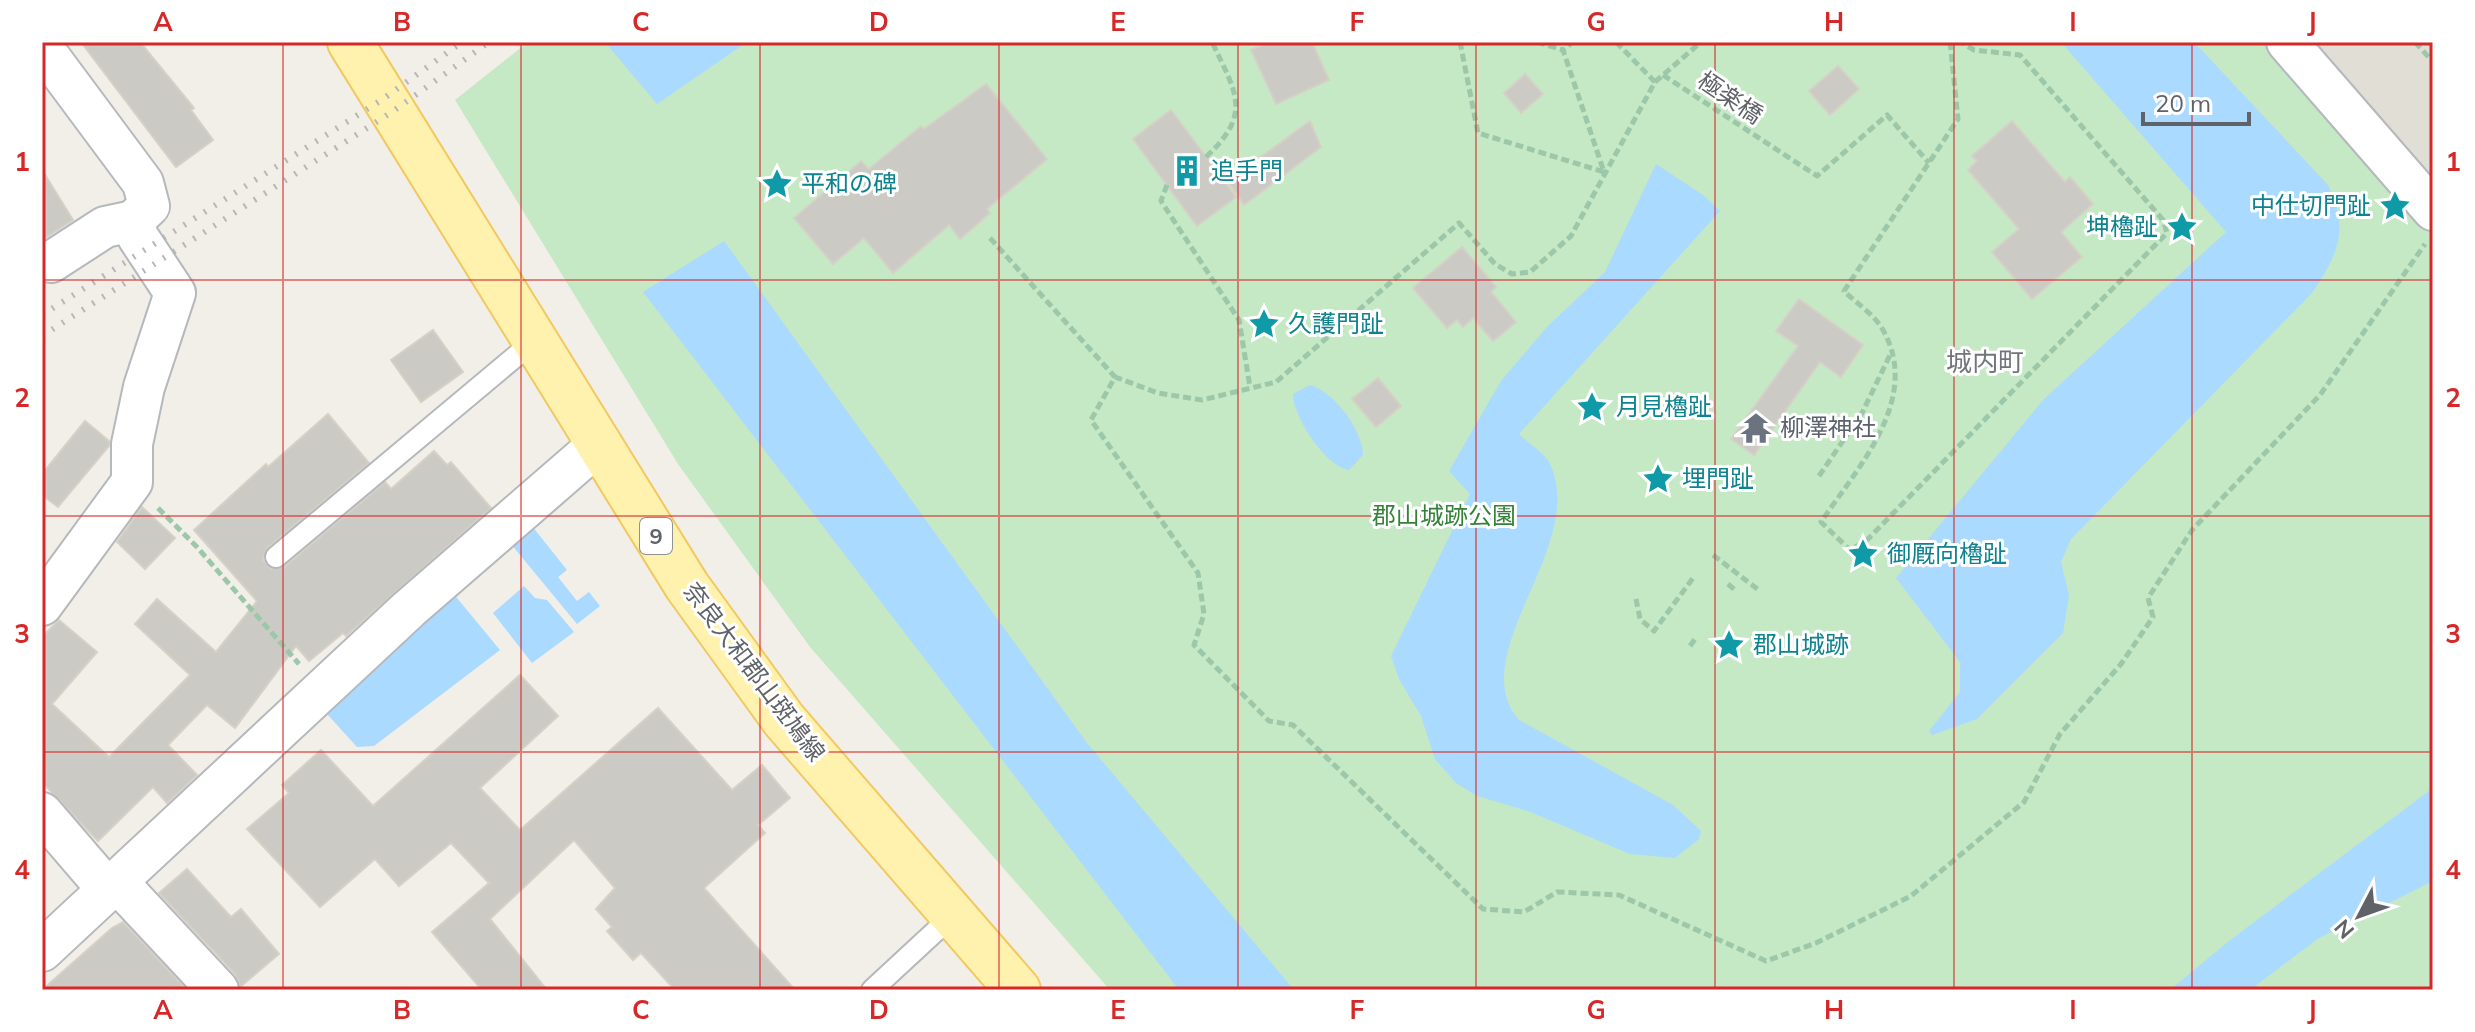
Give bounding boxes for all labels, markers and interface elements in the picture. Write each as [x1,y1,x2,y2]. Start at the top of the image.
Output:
text: A [153,5,173,38]
text: B [393,5,411,38]
text: C [632,5,650,38]
text: D [869,5,889,38]
text: E [1110,5,1126,38]
text: F [1350,5,1365,38]
text: G [1586,5,1606,38]
text: H [1824,5,1844,38]
text: I [2069,5,2077,38]
text: J [2307,5,2317,38]
street label: 極楽橋 [1692,65,1769,130]
scale bar [2143,76,2249,126]
text: 20 m [2155,88,2211,118]
text: 1 [14,145,30,178]
text: 1 [2445,145,2461,178]
building icon: 追手門 [1170,154,1204,188]
place label: 追手門 [1211,155,1283,185]
place icon: 平和の碑 [760,167,794,201]
place label: 平和の碑 [801,168,897,198]
place icon: 中仕切門趾 [2378,189,2412,223]
place label: 中仕切門趾 [2251,190,2371,220]
place icon: 坤櫓趾 [2165,210,2199,244]
place label: 坤櫓趾 [2086,211,2158,241]
place icon: 久護門趾 [1247,307,1281,341]
place label: 久護門趾 [1288,308,1384,338]
district label: 城内町 [1946,345,2024,378]
text: 2 [14,381,30,414]
text: 2 [2445,381,2461,414]
place icon: 月見櫓趾 [1575,390,1609,424]
place label: 月見櫓趾 [1616,391,1712,421]
temple icon: 柳澤神社 [1739,411,1773,445]
place label: 柳澤神社 [1780,412,1876,442]
place icon: 埋門趾 [1641,462,1675,496]
place label: 埋門趾 [1682,463,1754,493]
park label: 郡山城跡公園 [1372,500,1516,530]
road number: 9 [640,518,672,554]
place icon: 御厩向櫓趾 [1846,537,1880,571]
place label: 御厩向櫓趾 [1887,538,2007,568]
street label: 奈良大和郡山斑鳩線 [678,576,832,767]
text: 3 [14,617,30,650]
text: 3 [2445,617,2461,650]
place icon: 郡山城跡 [1712,628,1746,662]
place label: 郡山城跡 [1753,629,1849,659]
text: 4 [14,853,30,886]
text: 4 [2445,853,2461,886]
north arrow [2319,876,2399,956]
text: N [2328,914,2360,945]
text: A [153,993,173,1026]
text: B [393,993,411,1026]
text: C [632,993,650,1026]
text: D [869,993,889,1026]
text: E [1110,993,1126,1026]
text: F [1350,993,1365,1026]
text: G [1586,993,1606,1026]
text: H [1824,993,1844,1026]
text: I [2069,993,2077,1026]
text: J [2307,993,2317,1026]

